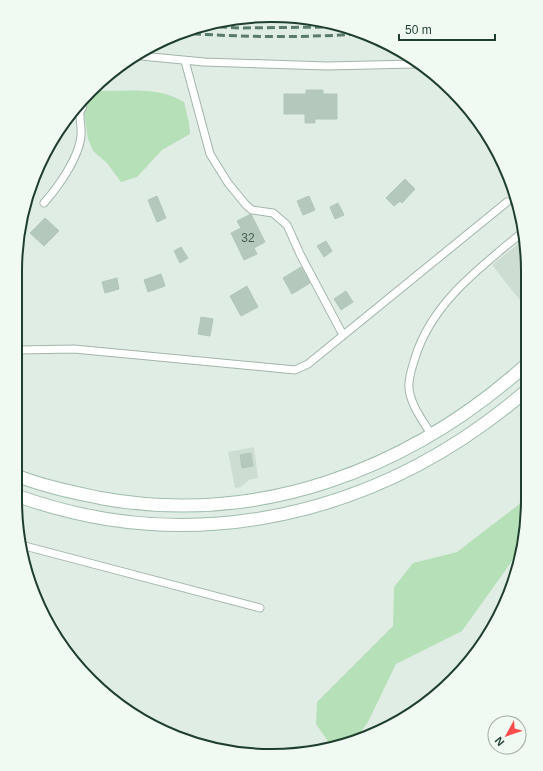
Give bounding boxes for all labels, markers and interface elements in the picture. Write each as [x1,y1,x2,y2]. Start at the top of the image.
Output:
scale bar [399,16,495,42]
text: 50 m [405,23,432,37]
house number: 32 [241,231,255,245]
north arrow [487,715,527,755]
text: N [492,734,506,748]

